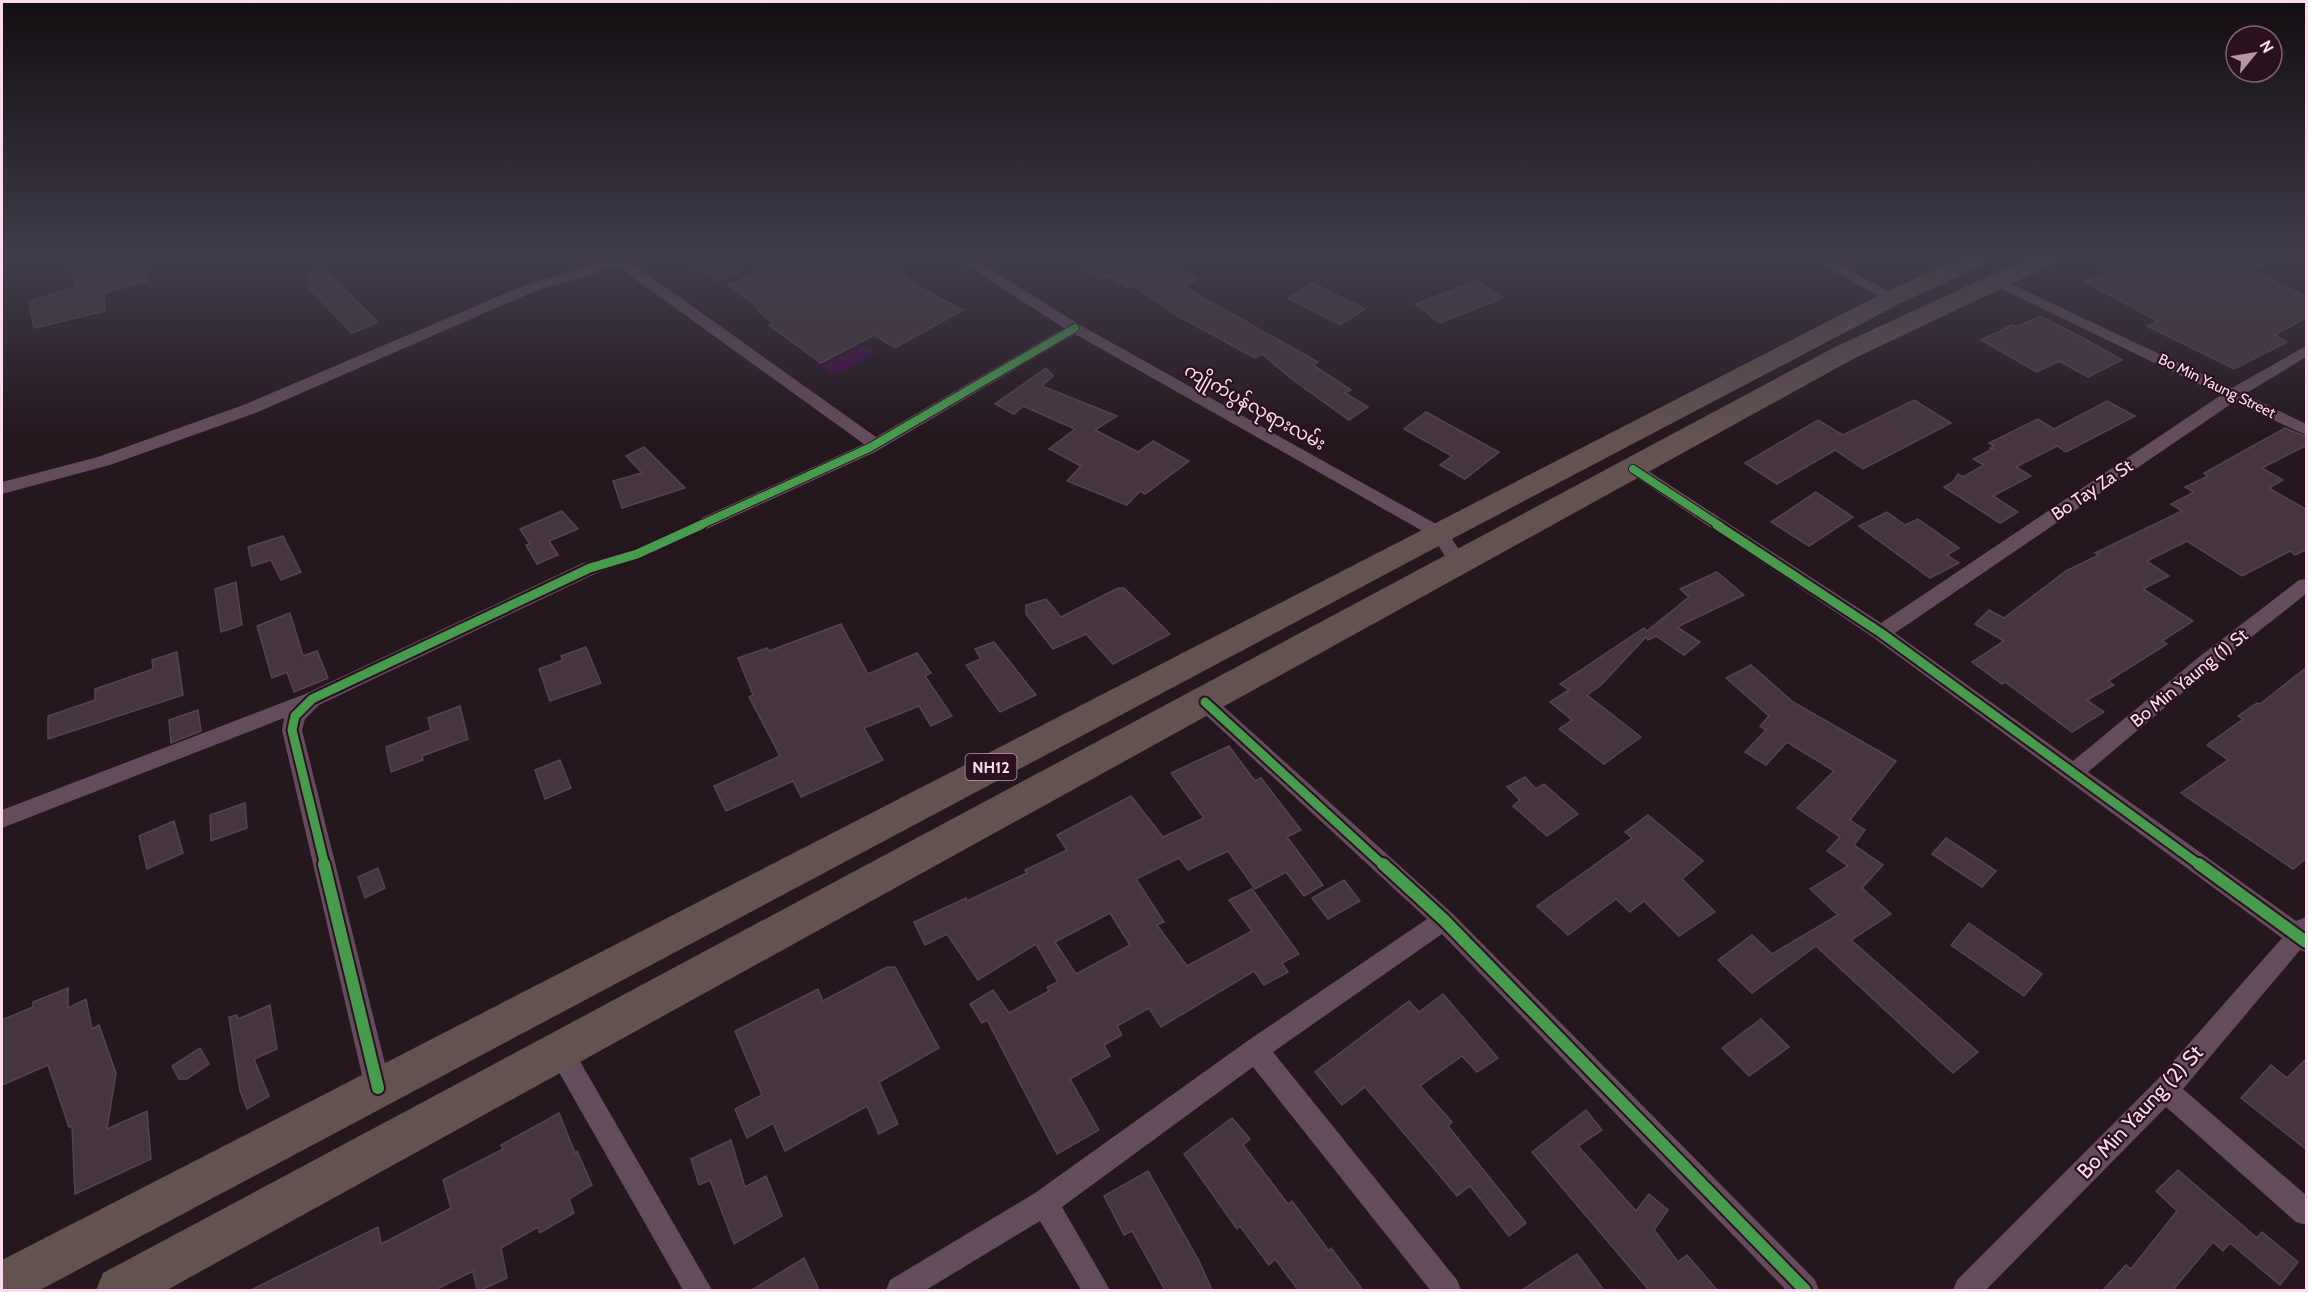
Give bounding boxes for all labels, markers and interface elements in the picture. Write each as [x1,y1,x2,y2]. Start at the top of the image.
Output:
north arrow [2224,24,2284,84]
text: N [2256,37,2278,56]
street label: Bo Min Yaung Street [2156,350,2278,422]
street label: ကျိုက်ပွန်လုရားလမ်း [1179,356,1331,458]
street label: Bo Tay Za St [2047,455,2137,525]
street label: Bo Min Yaung (1) St [2126,624,2252,732]
road number: NH12 [966,754,1016,780]
street label: Bo Min Yaung (2) St [2072,1040,2208,1183]

